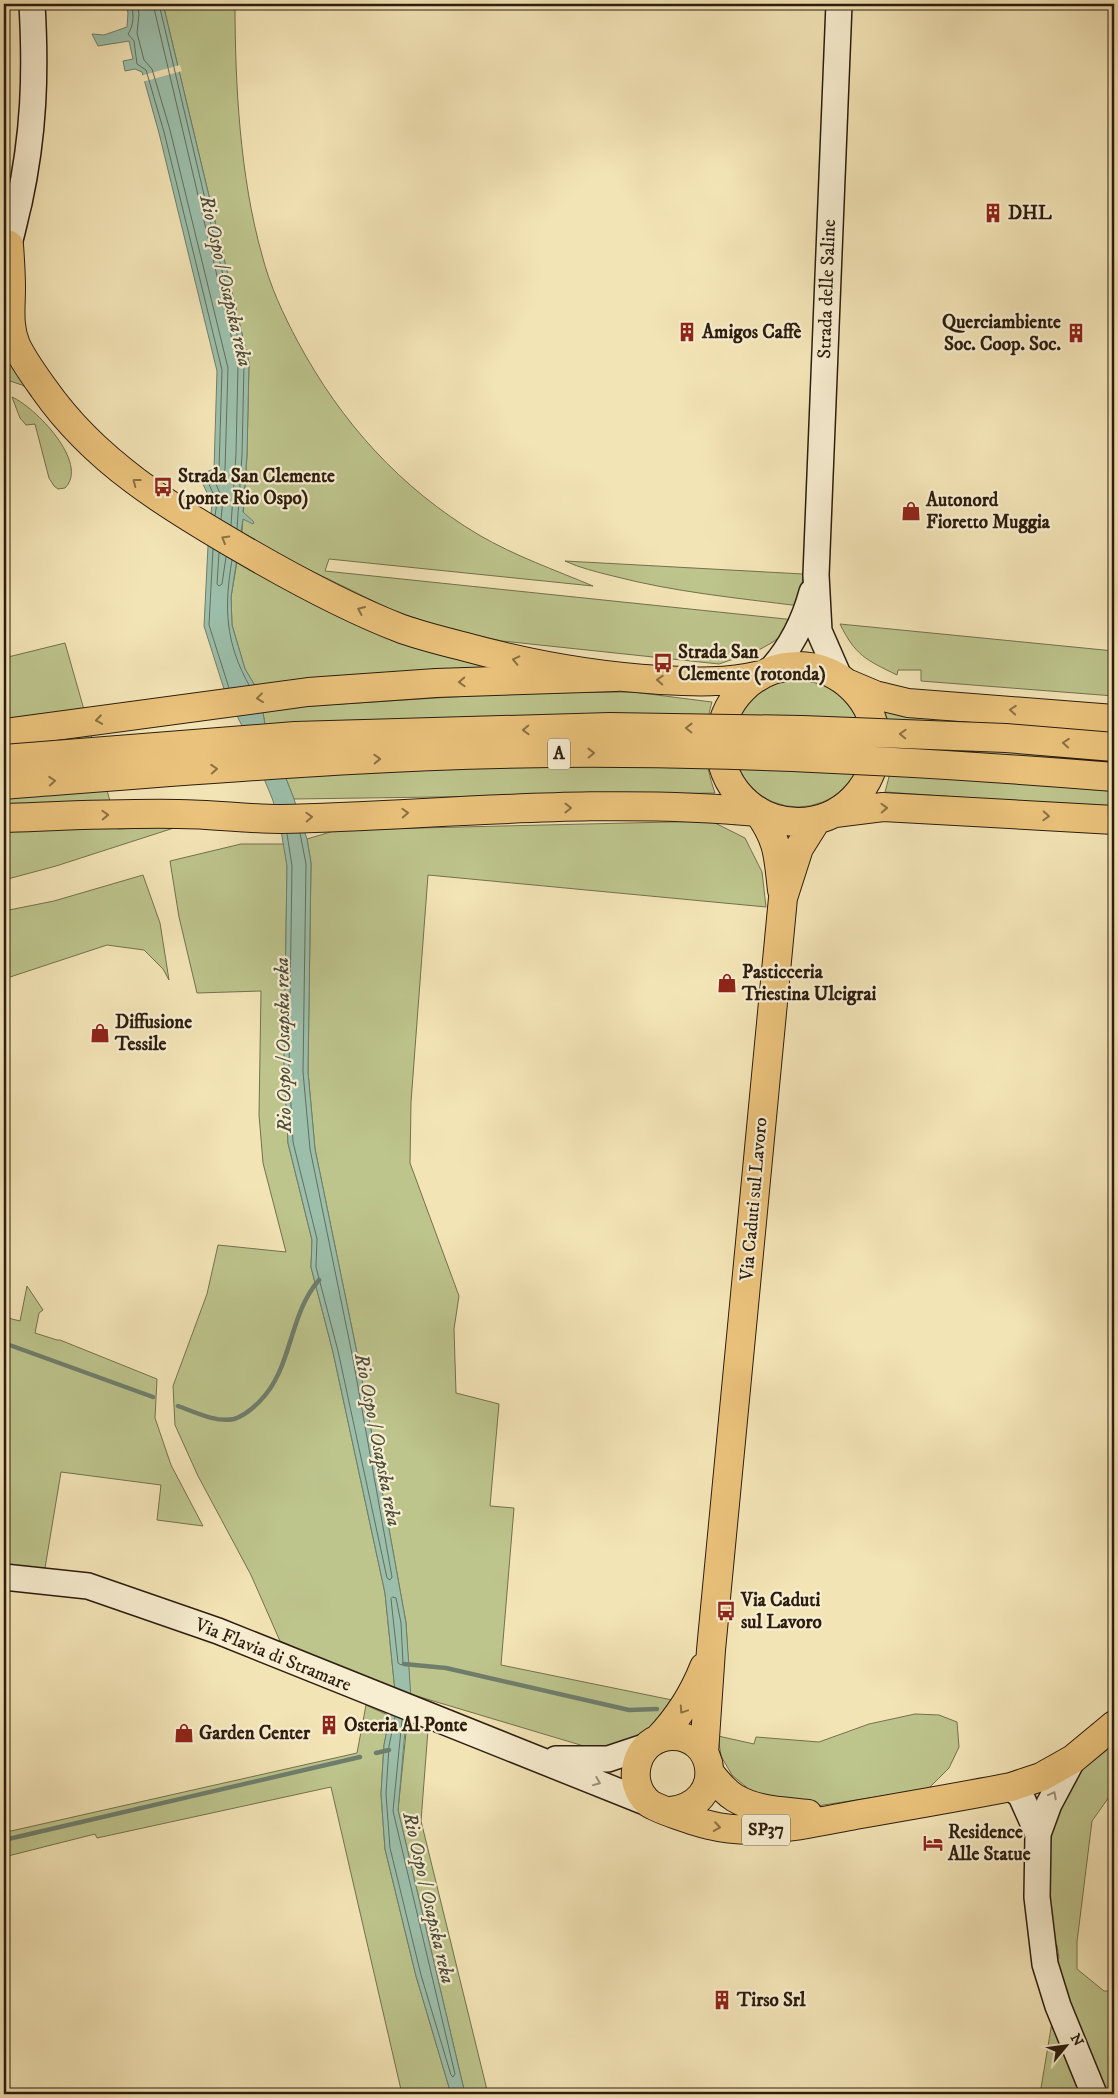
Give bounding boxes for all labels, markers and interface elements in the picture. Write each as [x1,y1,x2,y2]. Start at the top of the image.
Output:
water label: Rio Ospo / Osapska reka [193,192,257,369]
building icon: DHL [982,202,1004,224]
place label: DHL [1008,202,1052,225]
street label: Strada delle Saline [813,219,841,359]
place label: Querciambiente Soc. Coop. Soc. [942,311,1061,356]
building icon: Amigos Caffè [676,321,698,343]
place label: Amigos Caffè [701,321,801,344]
building icon: Querciambiente Soc. Coop. Soc. [1065,322,1087,344]
place label: Strada San Clemente (ponte Rio Ospo) [178,465,335,510]
bus stop icon: Strada San Clemente (ponte Rio Ospo) [152,476,174,498]
one-way arrow [133,479,142,487]
place label: Autonord Fioretto Muggia [925,489,1051,534]
shop icon: Autonord Fioretto Muggia [900,500,922,522]
one-way arrow [221,536,230,546]
one-way arrow [358,607,367,617]
place label: Strada San Clemente (rotonda) [678,641,826,686]
bus stop icon: Strada San Clemente (rotonda) [652,652,674,674]
one-way arrow [511,655,520,666]
one-way arrow [655,674,663,685]
one-way arrow [458,677,466,688]
one-way arrow [255,692,263,703]
one-way arrow [1009,705,1017,716]
one-way arrow [94,714,102,725]
one-way arrow [684,723,692,734]
one-way arrow [522,725,530,735]
one-way arrow [899,728,907,739]
one-way arrow [1061,737,1069,748]
road number: A [548,739,570,770]
one-way arrow [588,748,596,758]
one-way arrow [373,754,381,765]
one-way arrow [211,764,219,775]
one-way arrow [49,776,57,787]
one-way arrow [564,803,572,813]
one-way arrow [880,803,888,813]
one-way arrow [401,807,409,818]
one-way arrow [101,809,109,820]
one-way arrow [1042,810,1050,821]
one-way arrow [305,812,313,823]
water label: Rio Ospo / Osapska reka [270,957,298,1134]
place label: Pasticceria Triestina Ulcigrai [741,961,876,1006]
shop icon: Pasticceria Triestina Ulcigrai [716,972,738,994]
place label: Diffusione Tessile [114,1011,192,1056]
shop icon: Diffusione Tessile [89,1022,111,1044]
street label: Via Caduti sul Lavoro [735,1116,773,1283]
water label: Rio Ospo / Osapska reka [348,1350,406,1529]
place label: Via Caduti sul Lavoro [740,1589,822,1634]
bus stop icon: Via Caduti sul Lavoro [715,1600,737,1622]
street label: Via Flavia di Stramare [191,1613,355,1697]
one-way arrow [680,1704,689,1713]
building icon: Osteria Al Ponte [318,1714,340,1736]
place label: Osteria Al Ponte [344,1714,468,1737]
shop icon: Garden Center [173,1722,195,1744]
place label: Garden Center [199,1722,311,1745]
one-way arrow [592,1776,601,1787]
one-way arrow [1047,1792,1057,1801]
water label: Rio Ospo / Osapska reka [396,1809,460,1986]
road number: SP37 [742,1814,790,1846]
one-way arrow [713,1821,722,1831]
place label: Residence Alle Statue [947,1821,1031,1866]
hotel icon: Residence Alle Statue [922,1832,944,1854]
building icon: Tirso Srl [711,1989,733,2011]
place label: Tirso Srl [736,1989,806,2012]
north arrow [1040,2020,1090,2070]
text: N [1066,2031,1087,2050]

